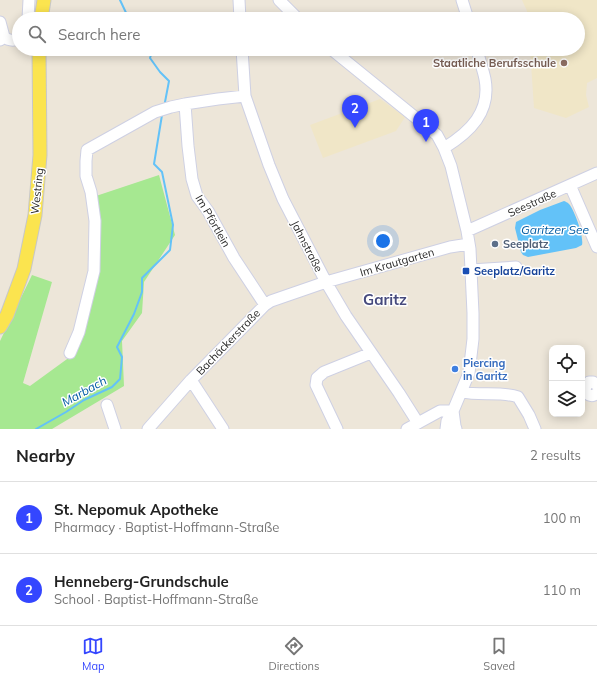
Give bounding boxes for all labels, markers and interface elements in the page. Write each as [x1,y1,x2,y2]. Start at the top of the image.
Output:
search box [12,12,585,56]
icon: search [26,23,48,45]
text: Search here [58,25,140,44]
place label: Staatliche Berufsschule [433,56,556,70]
marker: Staatliche Berufsschule [559,58,569,68]
pin: 2 [342,95,368,128]
pin: 1 [413,109,439,142]
street label: Westring [28,167,46,215]
street label: Seestraße [506,186,558,220]
street label: Im Pförtlein [192,192,234,250]
street label: Jahnstraße [288,218,326,274]
water label: Garitzer See [521,222,589,237]
your location [373,231,393,251]
place label: Seeplatz [503,237,549,251]
marker: Seeplatz [490,239,500,249]
street label: Im Krautgarten [358,245,436,279]
place label: Seeplatz/Garitz [474,264,555,278]
marker: Seeplatz/Garitz [461,266,471,276]
district label: Garitz [363,290,407,309]
street label: Bachäckerstraße [193,306,263,378]
map controls [549,345,585,417]
button: locate [549,345,585,381]
place label: Piercing in Garitz [463,356,508,383]
marker: Piercing in Garitz [450,364,460,374]
water label: Marbach [59,373,109,409]
button: layers [549,381,585,417]
text: Nearby [16,445,75,466]
text: 2 results [530,447,581,463]
text: St. Nepomuk Apotheke [54,500,219,519]
text: 1 [25,510,33,526]
text: 100 m [543,510,581,526]
text: Pharmacy · Baptist-Hoffmann-Straße [54,519,279,535]
text: Henneberg-Grundschule [54,572,229,591]
text: 2 [25,582,33,598]
text: 110 m [543,582,581,598]
text: School · Baptist-Hoffmann-Straße [54,591,258,607]
tab: Map [82,635,105,673]
tab: Directions [269,635,319,673]
tab: Saved [483,635,515,673]

